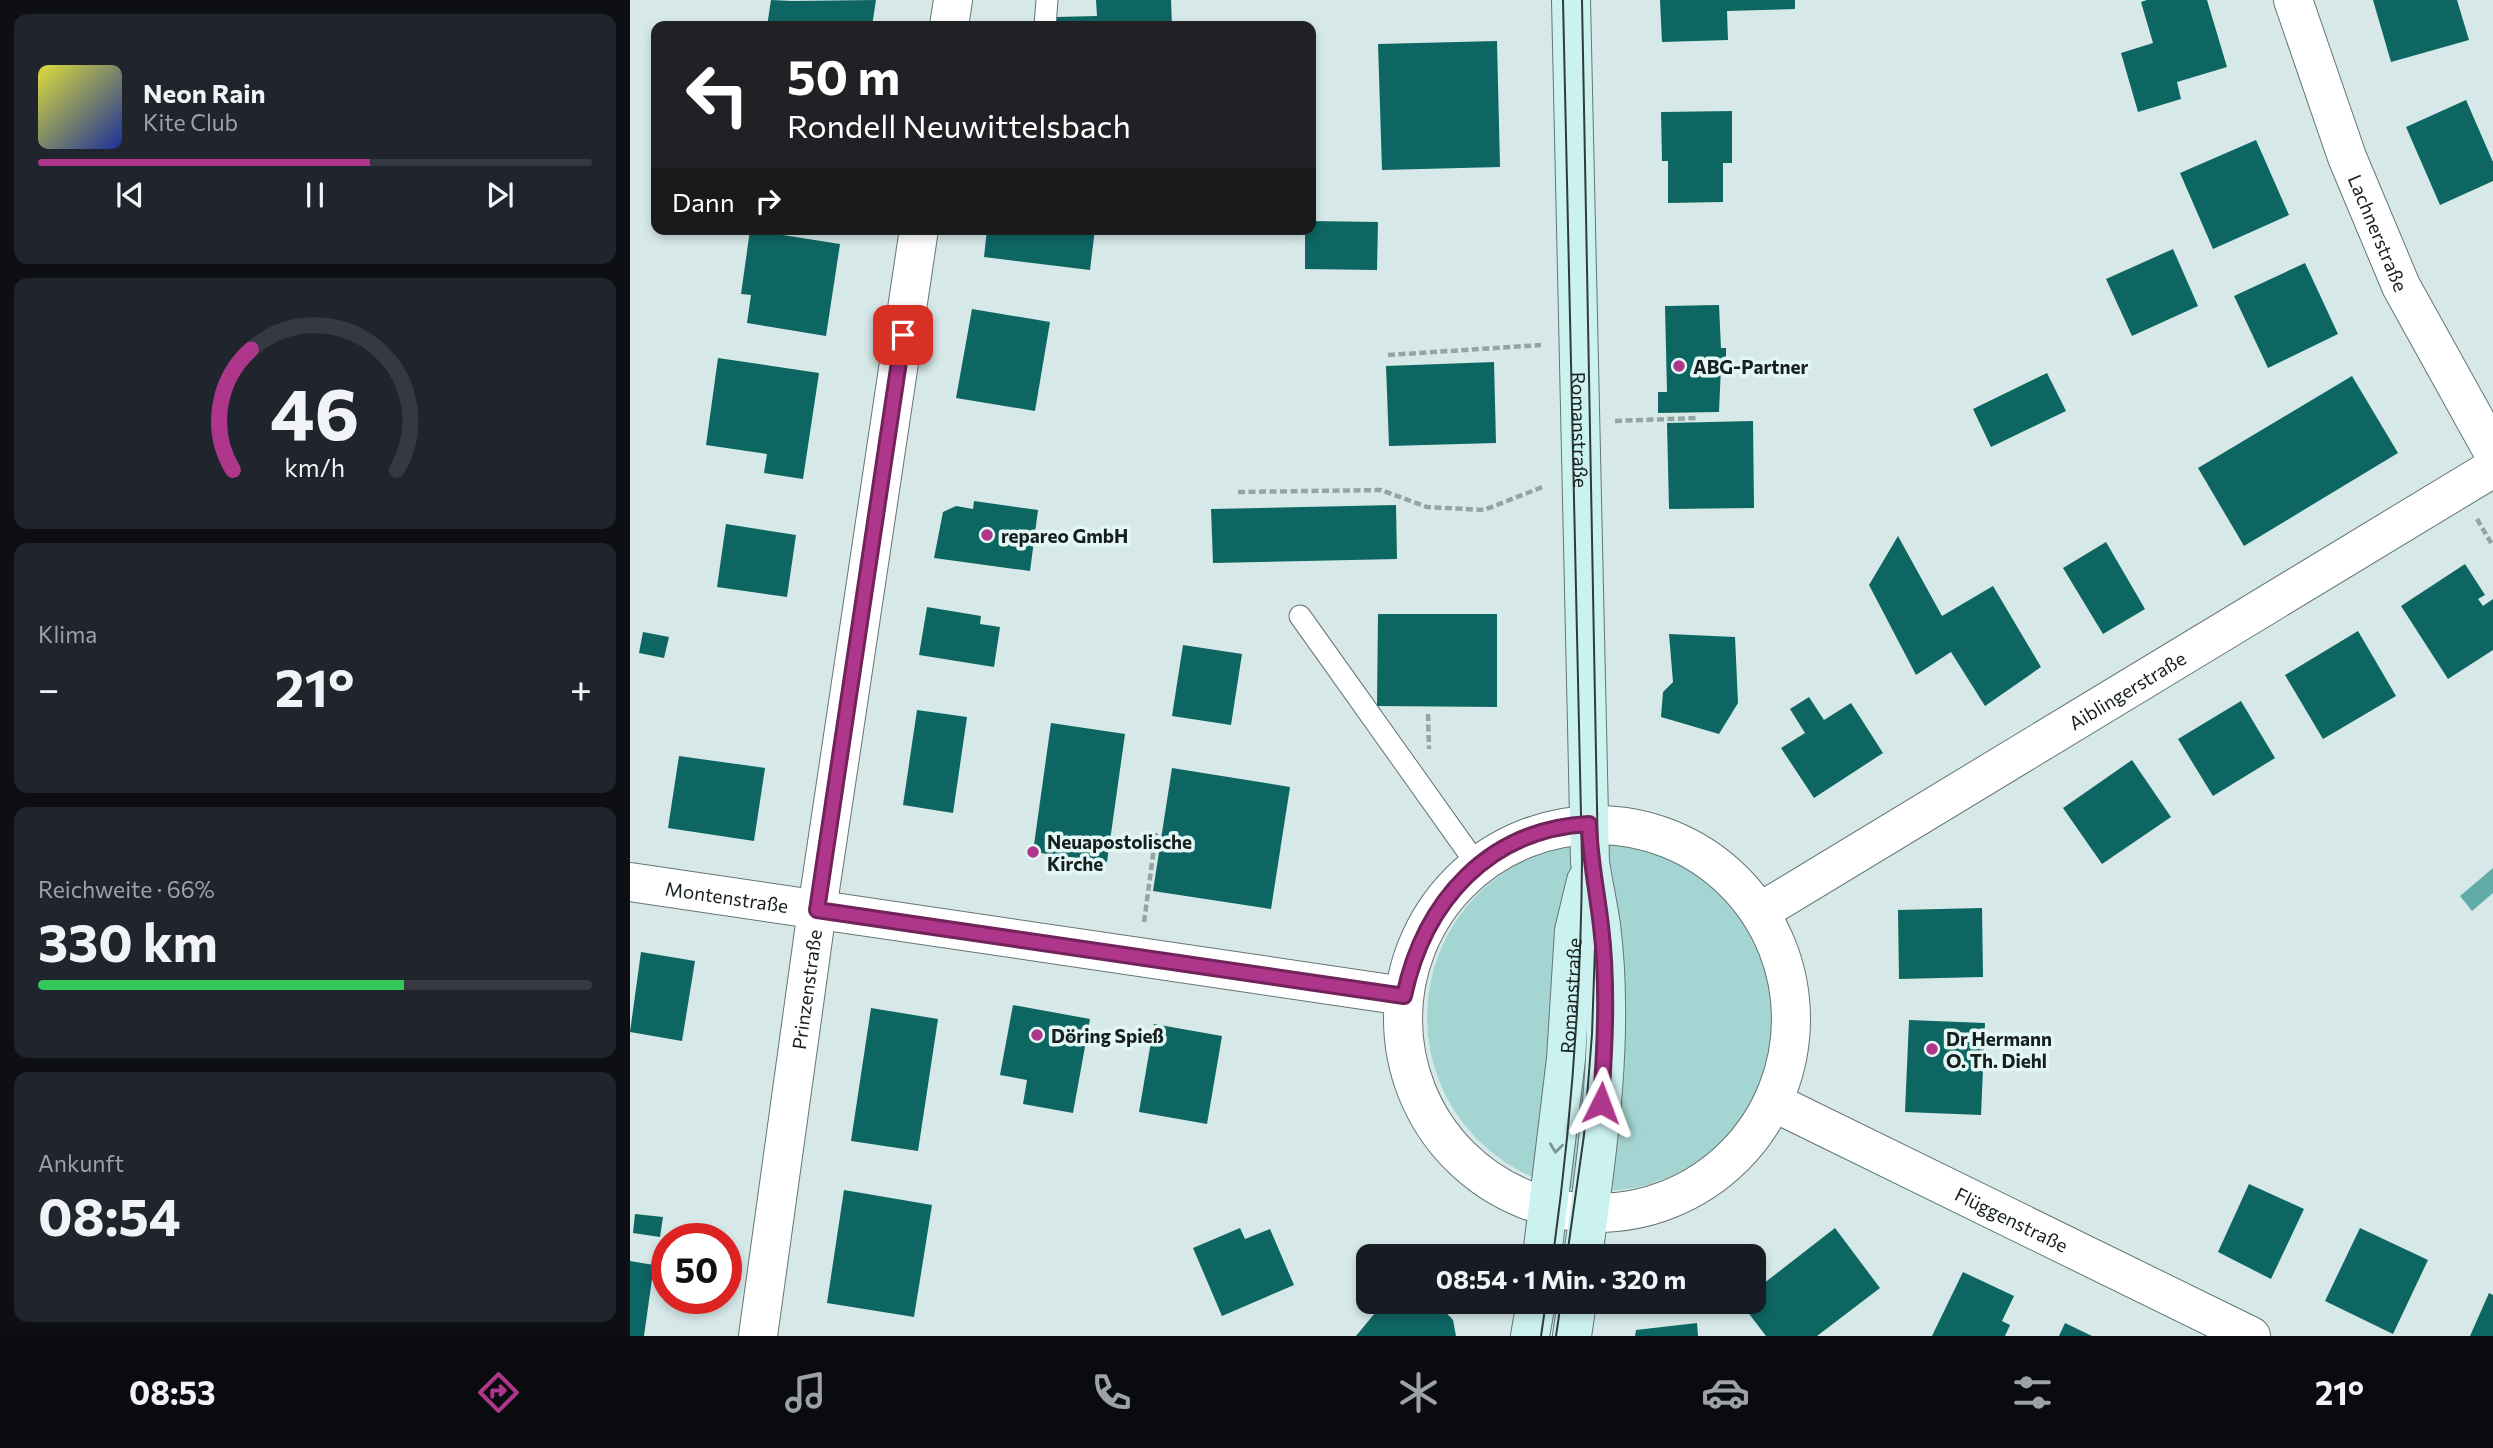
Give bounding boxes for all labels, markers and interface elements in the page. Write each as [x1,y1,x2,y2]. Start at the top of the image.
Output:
text: 50 m [787,45,900,105]
icon: left [672,49,763,140]
text: Neon Rain [143,77,266,108]
text: Rondell Neuwittelsbach [787,105,1131,145]
text: Kite Club [143,108,238,136]
street label: Lachnerstraße [2344,171,2413,295]
icon: previous [111,176,149,214]
icon: pause [296,176,334,214]
icon: next [481,176,519,214]
icon: right [749,182,787,220]
text: Dann [672,186,735,217]
pin [873,305,933,365]
icon: arrive [884,316,922,354]
place label: ABG-Partner [1693,355,1808,378]
marker: ABG-Partner [1671,358,1687,374]
text: 46 [270,366,360,455]
street label: Romanstraße [1568,372,1593,488]
text: km/h [285,451,345,481]
place label: repareo GmbH [1001,524,1128,547]
marker: repareo GmbH [979,527,995,543]
text: Klima [38,620,97,648]
street label: Aiblingerstraße [2064,646,2190,734]
text: 21° [275,654,354,718]
text: − [38,664,60,711]
text: + [570,664,592,711]
place label: Neuapostolische Kirche [1047,830,1192,875]
marker: Neuapostolische Kirche [1025,844,1041,860]
text: Reichweite · 66% [38,875,215,903]
street label: Montenstraße [664,876,790,917]
text: 330 km [38,909,218,973]
street label: Prinzenstraße [786,928,826,1051]
street label: Romanstraße [1555,937,1585,1054]
place label: Döring Spieß [1051,1024,1164,1047]
marker: Döring Spieß [1029,1027,1045,1043]
place label: Dr Hermann O. Th. Diehl [1946,1027,2052,1072]
marker: Dr Hermann O. Th. Diehl [1924,1041,1940,1057]
position arrow [1564,1066,1638,1140]
one-way arrow [1549,1142,1564,1154]
text: Ankunft [38,1149,124,1177]
street label: Flüggenstraße [1952,1182,2072,1256]
text: 08:54 [38,1183,181,1247]
speed limit sign: 50 [651,1223,742,1314]
text: 08:54 · 1 Min. · 320 m [1436,1263,1686,1294]
icon: directions [474,1368,523,1417]
icon: music [781,1368,830,1417]
icon: phone [1087,1368,1136,1417]
icon: climate [1394,1368,1443,1417]
icon: car [1701,1368,1750,1417]
icon: filters [2008,1368,2057,1417]
text: 08:53 [129,1372,216,1412]
text: 21° [2315,1372,2364,1412]

